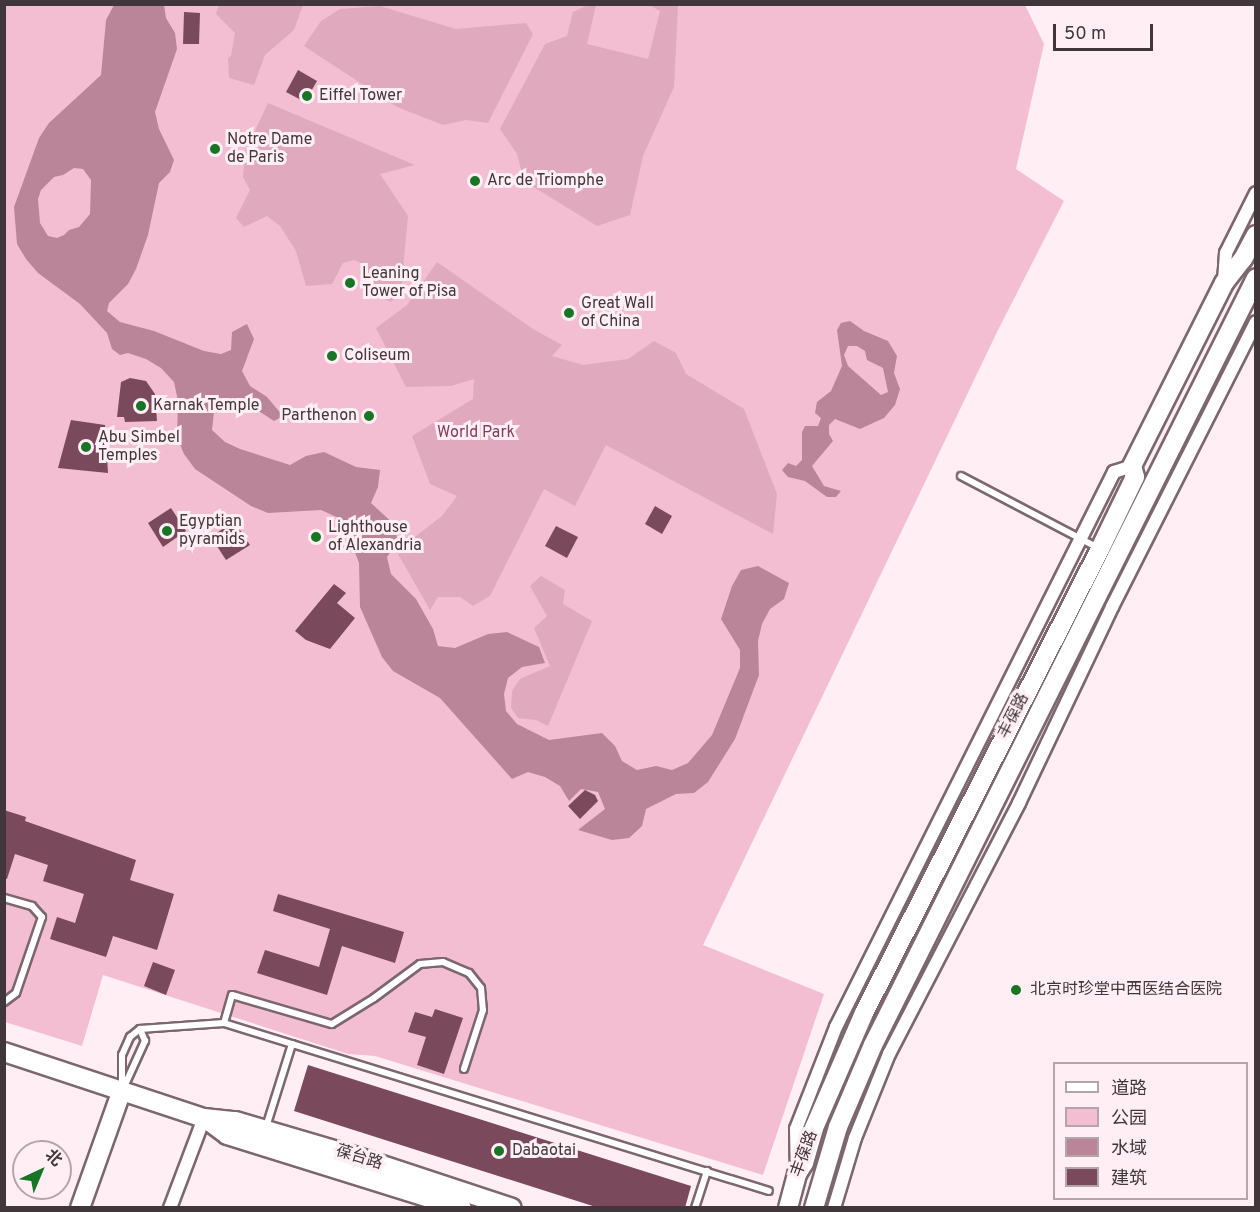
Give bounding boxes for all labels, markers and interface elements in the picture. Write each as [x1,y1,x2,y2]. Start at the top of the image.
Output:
scale bar [1056,12,1156,50]
text: 50 m [1064,23,1106,46]
place label: Eiffel Tower [319,86,403,106]
marker: Eiffel Tower [300,89,314,103]
place label: Notre Dame de Paris [227,130,312,168]
marker: Notre Dame de Paris [208,142,222,156]
place label: Arc de Triomphe [487,171,604,191]
marker: Arc de Triomphe [468,174,482,188]
place label: Leaning Tower of Pisa [362,264,456,302]
marker: Leaning Tower of Pisa [343,276,357,290]
place label: Great Wall of China [581,294,654,332]
marker: Great Wall of China [562,306,576,320]
place label: Coliseum [344,346,410,366]
marker: Coliseum [325,349,339,363]
place label: Karnak Temple [153,396,260,416]
marker: Karnak Temple [134,399,148,413]
place label: Parthenon [281,406,357,426]
marker: Parthenon [362,409,376,423]
park label: World Park [437,423,515,443]
place label: Abu Simbel Temples [98,428,180,466]
marker: Abu Simbel Temples [79,440,93,454]
place label: Egyptian pyramids [179,512,245,550]
place label: Lighthouse of Alexandria [328,518,422,556]
marker: Egyptian pyramids [160,524,174,538]
marker: Lighthouse of Alexandria [309,530,323,544]
street label: 丰葆路 [995,690,1033,742]
place label: 北京时珍堂中西医结合医院 [1030,980,1222,1000]
marker: 北京时珍堂中西医结合医院 [1007,981,1025,999]
legend [1053,1062,1248,1200]
text: 道路 [1111,1078,1147,1101]
text: 公园 [1111,1108,1147,1131]
street label: 丰葆路 [788,1128,822,1180]
text: 水域 [1111,1138,1147,1161]
north arrow [12,1140,72,1200]
place label: Dabaotai [512,1141,576,1161]
street label: 葆台路 [333,1142,385,1174]
marker: Dabaotai [490,1142,508,1160]
text: 北 [40,1146,66,1171]
text: 建筑 [1111,1168,1147,1191]

